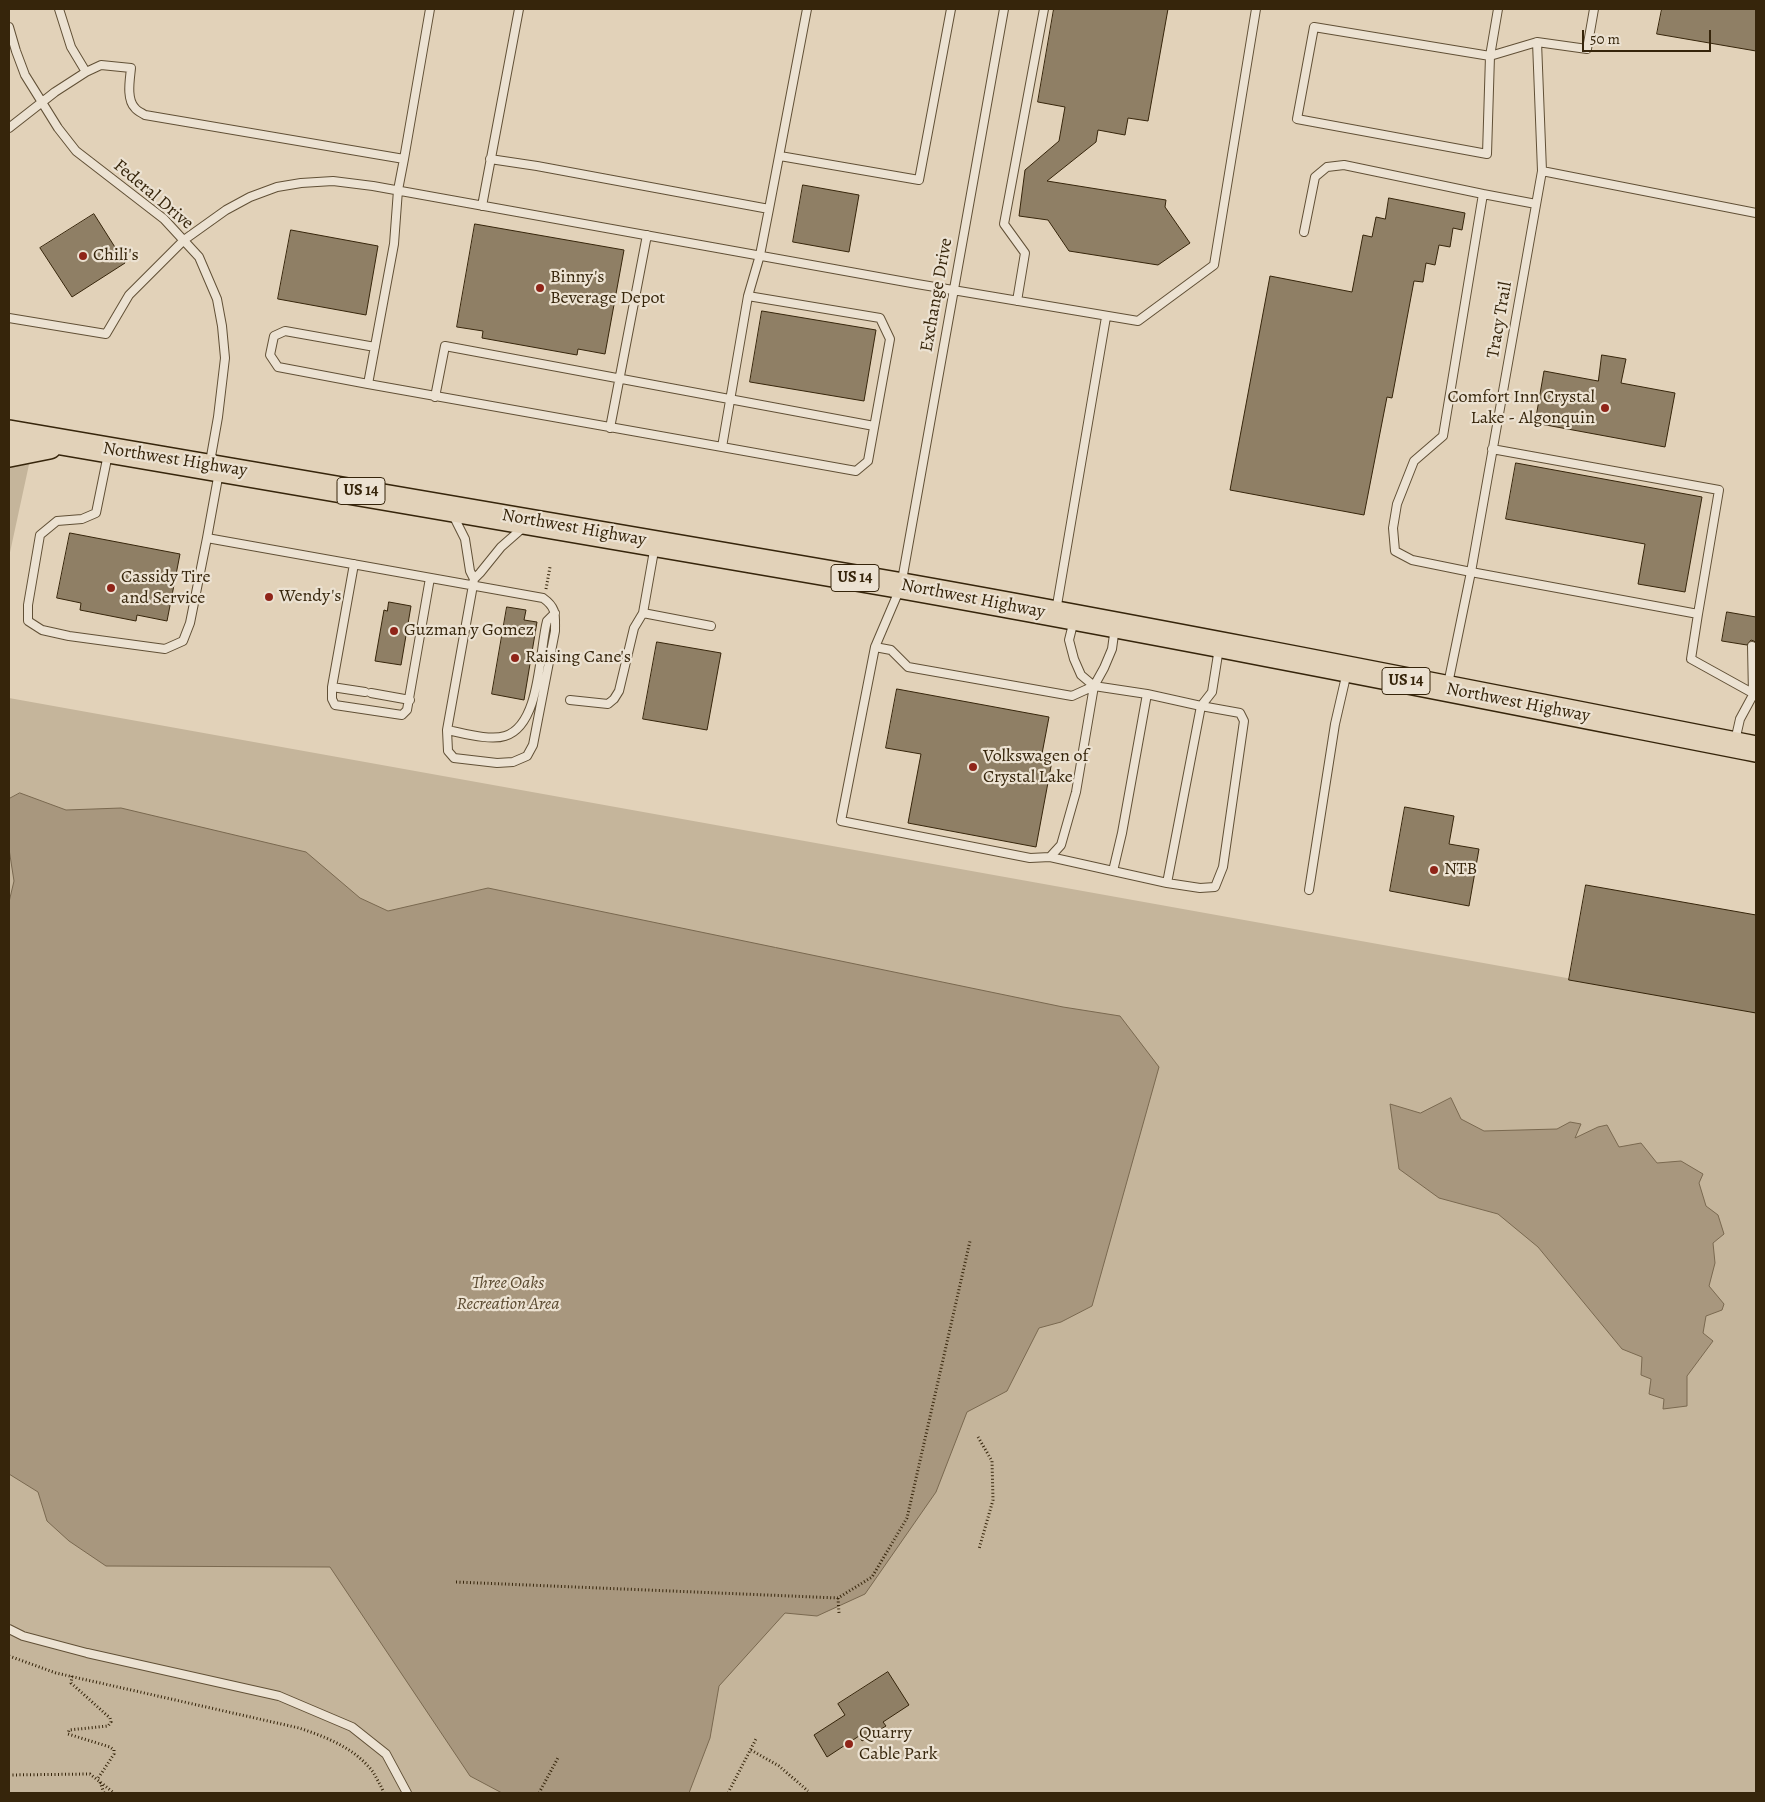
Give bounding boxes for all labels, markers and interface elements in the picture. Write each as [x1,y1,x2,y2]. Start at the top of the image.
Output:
scale bar [1585,20,1714,52]
text: 50 m [1590,29,1620,49]
street label: Federal Drive [109,155,197,235]
street label: Exchange Drive [916,236,958,354]
place label: Chili's [93,245,139,267]
marker: Chili's [77,250,89,262]
place label: Binny's Beverage Depot [550,267,665,310]
street label: Tracy Trail [1483,280,1517,360]
marker: Binny's Beverage Depot [534,282,546,294]
place label: Comfort Inn Crystal Lake - Algonquin [1448,387,1595,429]
marker: Comfort Inn Crystal Lake - Algonquin [1599,402,1611,414]
street label: Northwest Highway [101,438,249,482]
road number: US 14 [337,478,385,504]
street label: Northwest Highway [500,505,648,551]
road number: US 14 [831,564,879,592]
place label: Cassidy Tire and Service [121,567,211,610]
street label: Northwest Highway [899,574,1047,624]
marker: Cassidy Tire and Service [105,582,117,594]
place label: Wendy's [279,586,342,608]
marker: Wendy's [263,591,275,603]
place label: Guzman y Gomez [404,620,534,642]
marker: Guzman y Gomez [388,625,400,637]
place label: Raising Cane's [525,647,631,669]
marker: Raising Cane's [509,652,521,664]
road number: US 14 [1382,668,1430,694]
street label: Northwest Highway [1444,678,1592,728]
place label: Volkswagen of Crystal Lake [983,746,1088,789]
marker: Volkswagen of Crystal Lake [967,761,979,773]
place label: NTB [1444,859,1477,881]
marker: NTB [1428,864,1440,876]
park label: Three Oaks Recreation Area [456,1273,560,1316]
place label: Quarry Cable Park [859,1723,938,1766]
marker: Quarry Cable Park [843,1738,855,1750]

